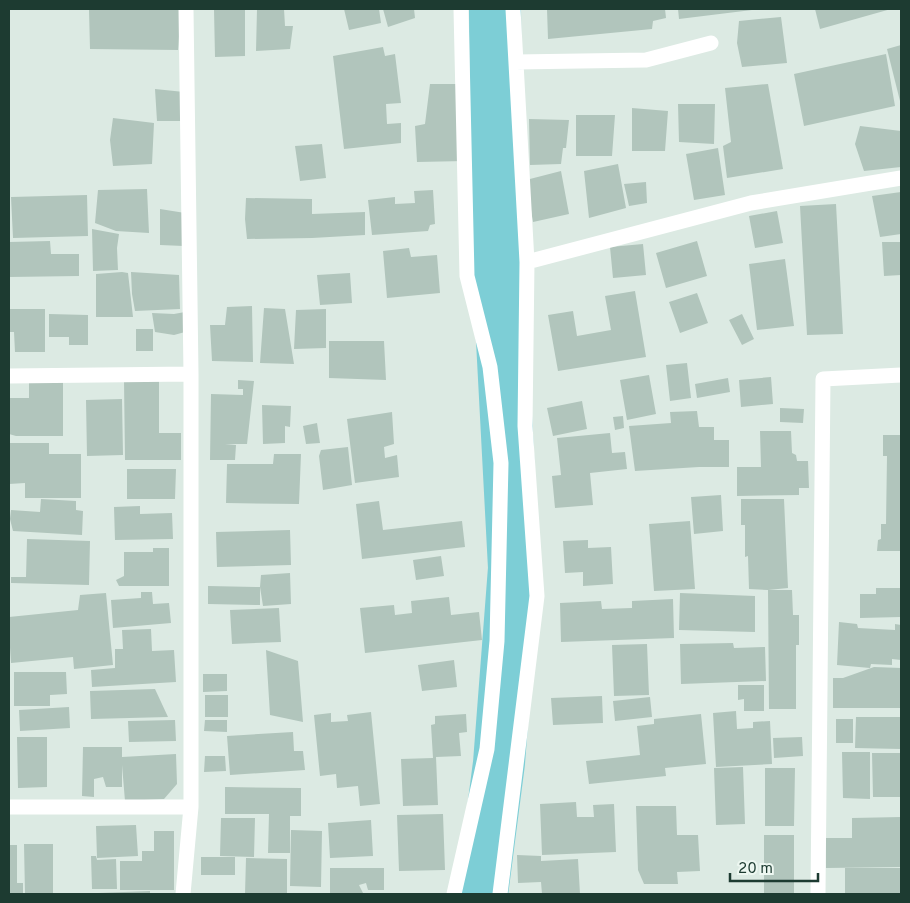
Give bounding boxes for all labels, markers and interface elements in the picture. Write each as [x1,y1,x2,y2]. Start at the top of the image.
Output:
scale bar [730,850,818,882]
text: 20 m [738,860,773,879]

